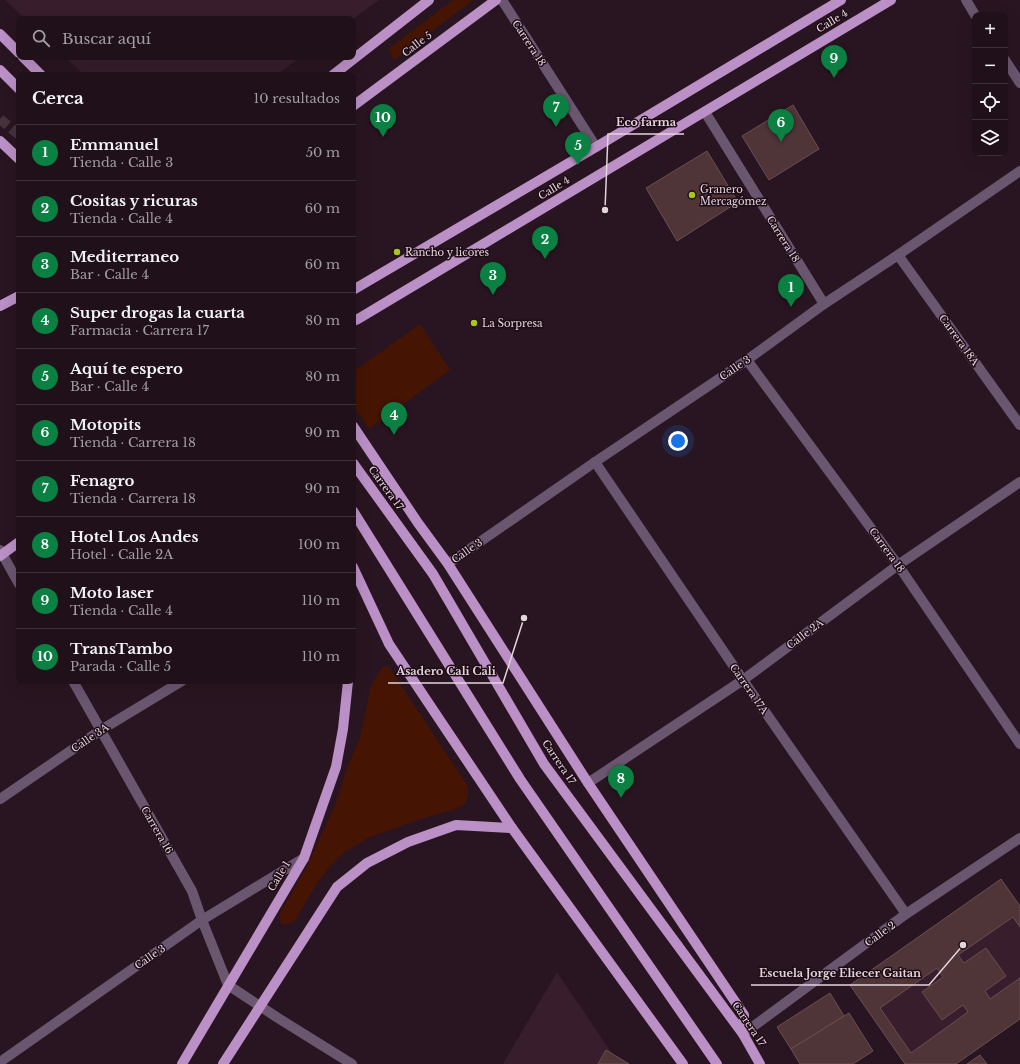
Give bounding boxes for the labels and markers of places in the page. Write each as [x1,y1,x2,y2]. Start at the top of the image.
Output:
pin: 9 [821,45,847,78]
pin: 7 [543,94,569,127]
pin: 10 [370,104,396,137]
pin: 6 [768,109,794,142]
callout: Eco farma [608,111,684,134]
pin: 5 [565,132,591,165]
place label: Granero Mercagómez [700,183,767,208]
marker: Granero Mercagómez [687,190,697,200]
pin: 2 [532,226,558,259]
place label: Rancho y licores [405,246,490,259]
marker: Rancho y licores [392,247,402,257]
pin: 3 [480,262,506,295]
pin: 1 [778,274,804,307]
place label: La Sorpresa [482,317,543,330]
marker: La Sorpresa [469,318,479,328]
pin: 4 [381,402,407,435]
callout: Asadero Cali Cali [388,660,503,683]
pin: 8 [608,765,634,798]
callout: Escuela Jorge Eliecer Gaitan [751,962,929,985]

